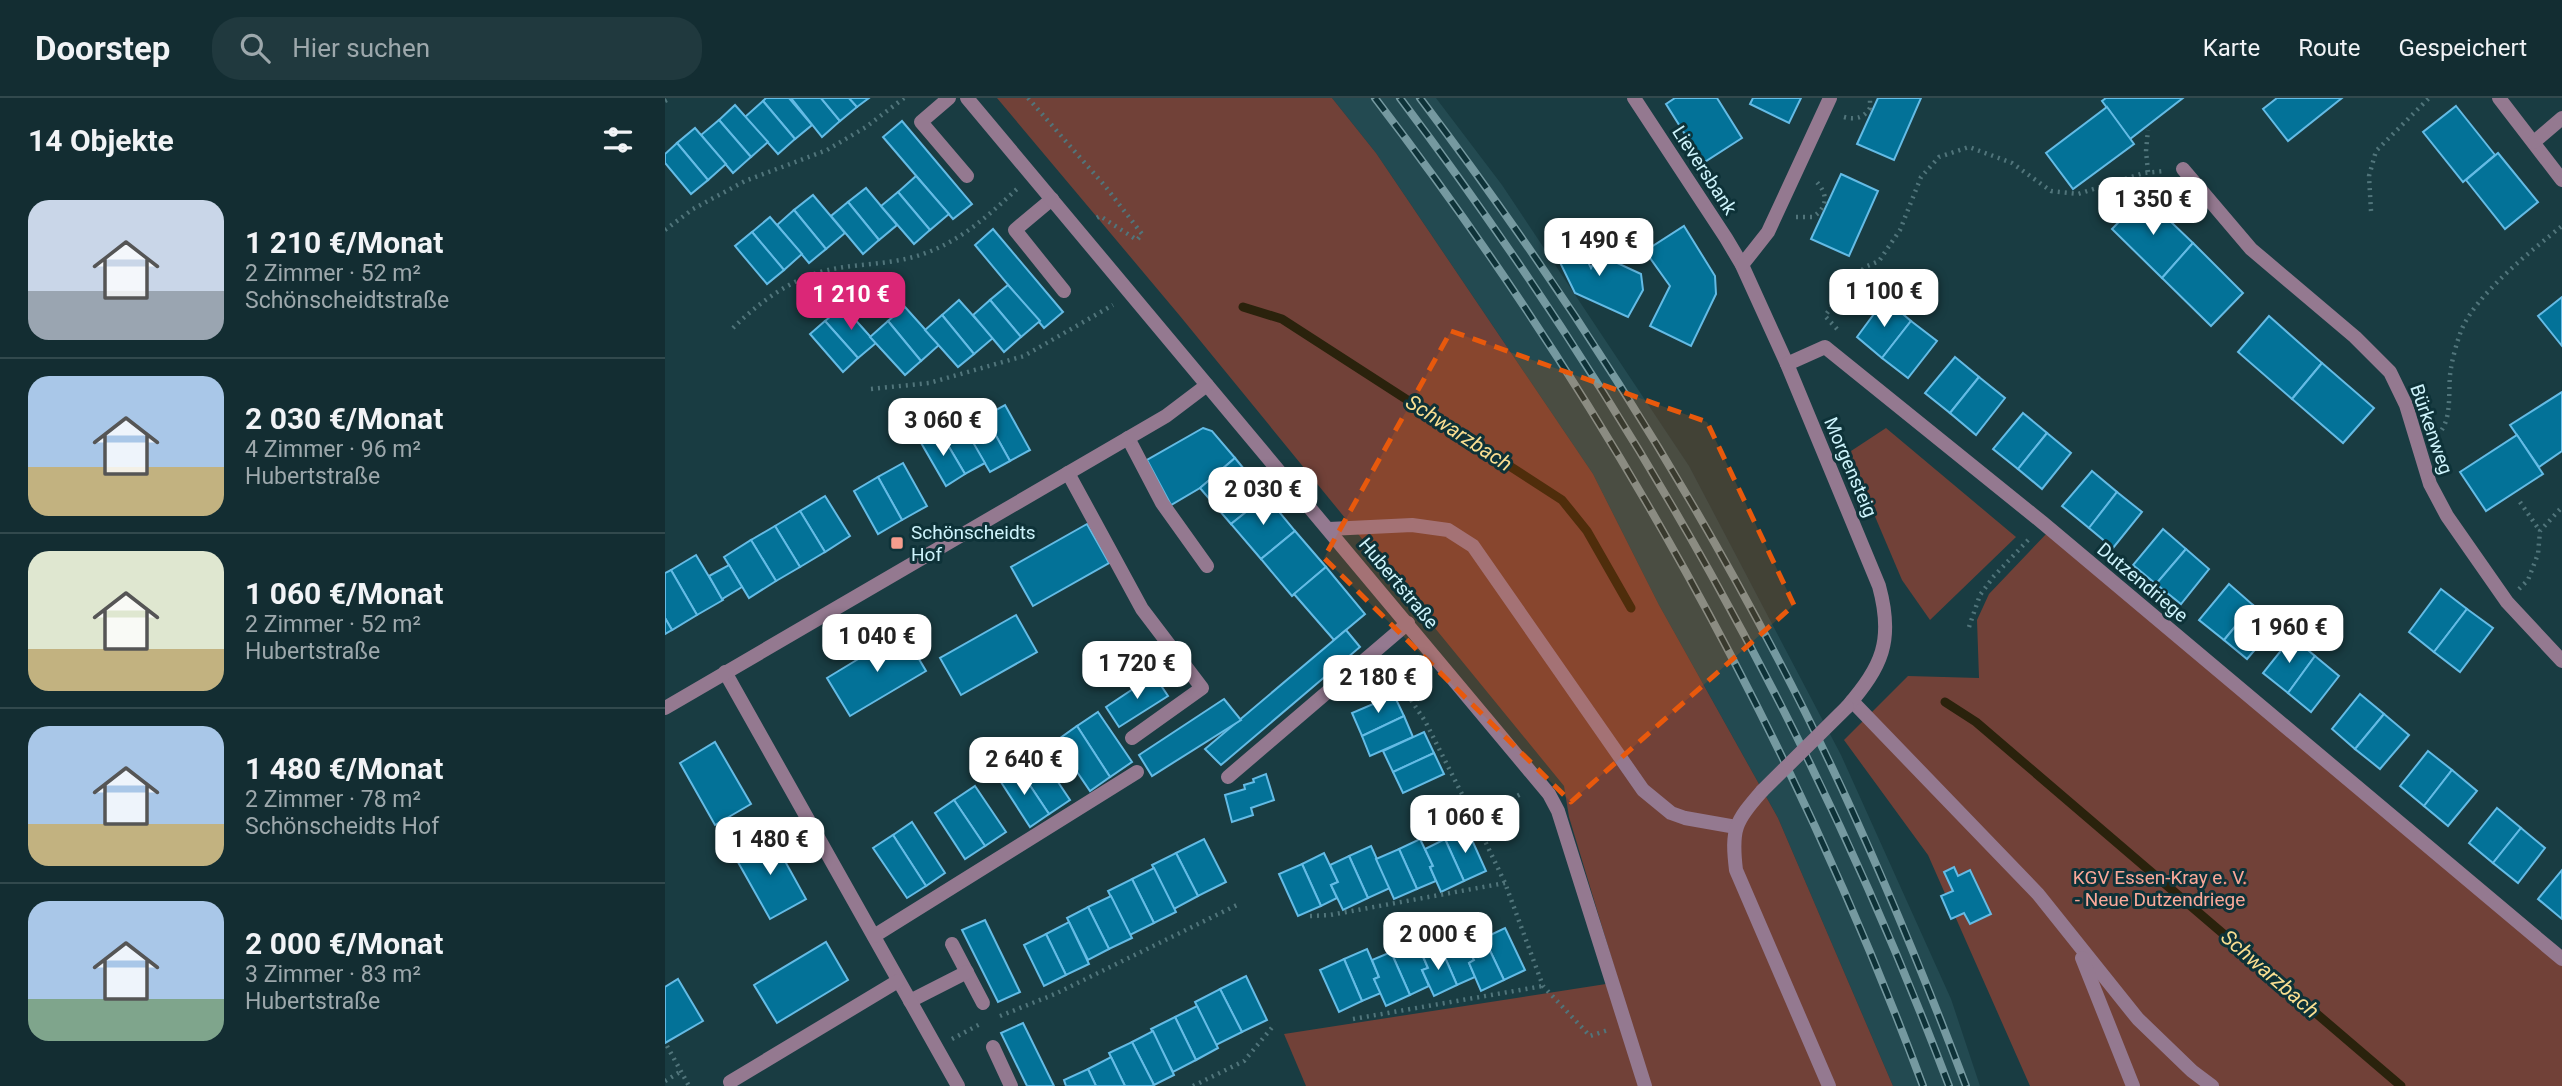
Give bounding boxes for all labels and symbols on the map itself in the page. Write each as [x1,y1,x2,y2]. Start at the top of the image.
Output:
street label: Lieversbank [1667,122,1742,219]
pin: 1 350 € [2088,178,2218,237]
pin: 1 490 € [1534,218,1664,278]
pin: 1 100 € [1819,270,1949,329]
pin: 1 210 € [786,272,916,332]
street label: Bürkenweg [2405,381,2458,477]
water label: Schwarzbach [1401,390,1517,476]
pin: 3 060 € [878,398,1008,458]
street label: Morgensteig [1819,414,1882,521]
pin: 2 030 € [1198,468,1328,527]
place label: Schönscheidts Hof [911,521,1036,566]
street label: Hubertstraße [1354,533,1443,633]
marker: Schönscheidts Hof [889,535,905,551]
street label: Dutzendriege [2093,538,2193,627]
pin: 1 960 € [2224,606,2354,665]
pin: 1 040 € [812,614,942,674]
pin: 1 720 € [1072,642,1202,701]
pin: 2 180 € [1313,656,1443,715]
pin: 2 640 € [959,738,1089,797]
pin: 1 060 € [1400,796,1530,855]
pin: 1 480 € [705,818,835,877]
park label: KGV Essen-Kray e. V. - Neue Dutzendriege [2073,866,2247,911]
pin: 2 000 € [1373,912,1503,972]
water label: Schwarzbach [2216,925,2324,1023]

